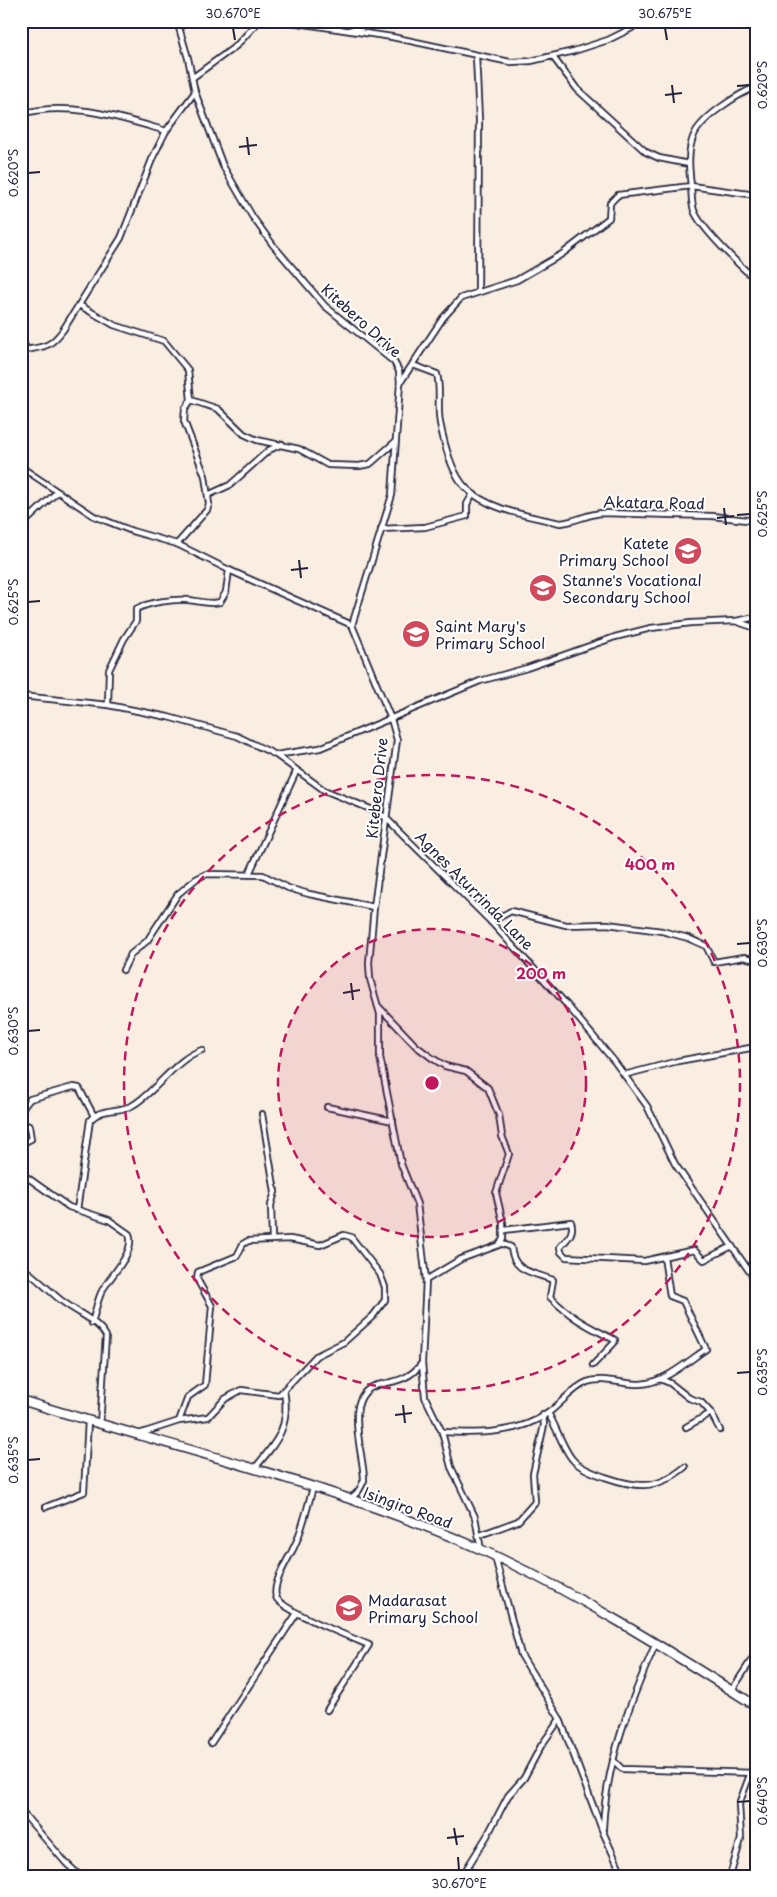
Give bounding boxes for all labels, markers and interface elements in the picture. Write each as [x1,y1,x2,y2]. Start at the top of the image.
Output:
text: 30.670°E [205,4,261,22]
text: 30.675°E [638,4,692,22]
text: 0.620°S [753,61,771,109]
text: 0.620°S [4,149,22,197]
street label: Kitebero Drive [317,278,407,362]
street label: Akatara Road [603,490,705,514]
text: 0.625°S [753,490,771,538]
place label: Katete Primary School [559,531,669,571]
school or university icon: Katete Primary School [673,536,703,566]
place label: Stanne's Vocational Secondary School [562,568,702,608]
school or university icon: Stanne's Vocational Secondary School [528,573,558,603]
text: 0.625°S [4,578,22,626]
place label: Saint Mary's Primary School [435,614,545,654]
school or university icon: Saint Mary's Primary School [401,619,431,649]
street label: Kitebero Drive [359,736,393,839]
street label: Agnes Aturrinda Lane [410,825,540,955]
text: 400 m [625,852,675,875]
text: 0.630°S [753,919,771,967]
text: 200 m [516,961,566,984]
text: 0.630°S [4,1007,22,1055]
centre of rings [423,1074,441,1092]
text: 0.635°S [753,1348,771,1396]
text: 0.635°S [4,1436,22,1484]
street label: Isingiro Road [360,1480,456,1534]
place label: Madarasat Primary School [368,1588,478,1628]
school or university icon: Madarasat Primary School [334,1593,364,1623]
text: 0.640°S [753,1776,771,1826]
text: 30.670°E [431,1874,487,1892]

